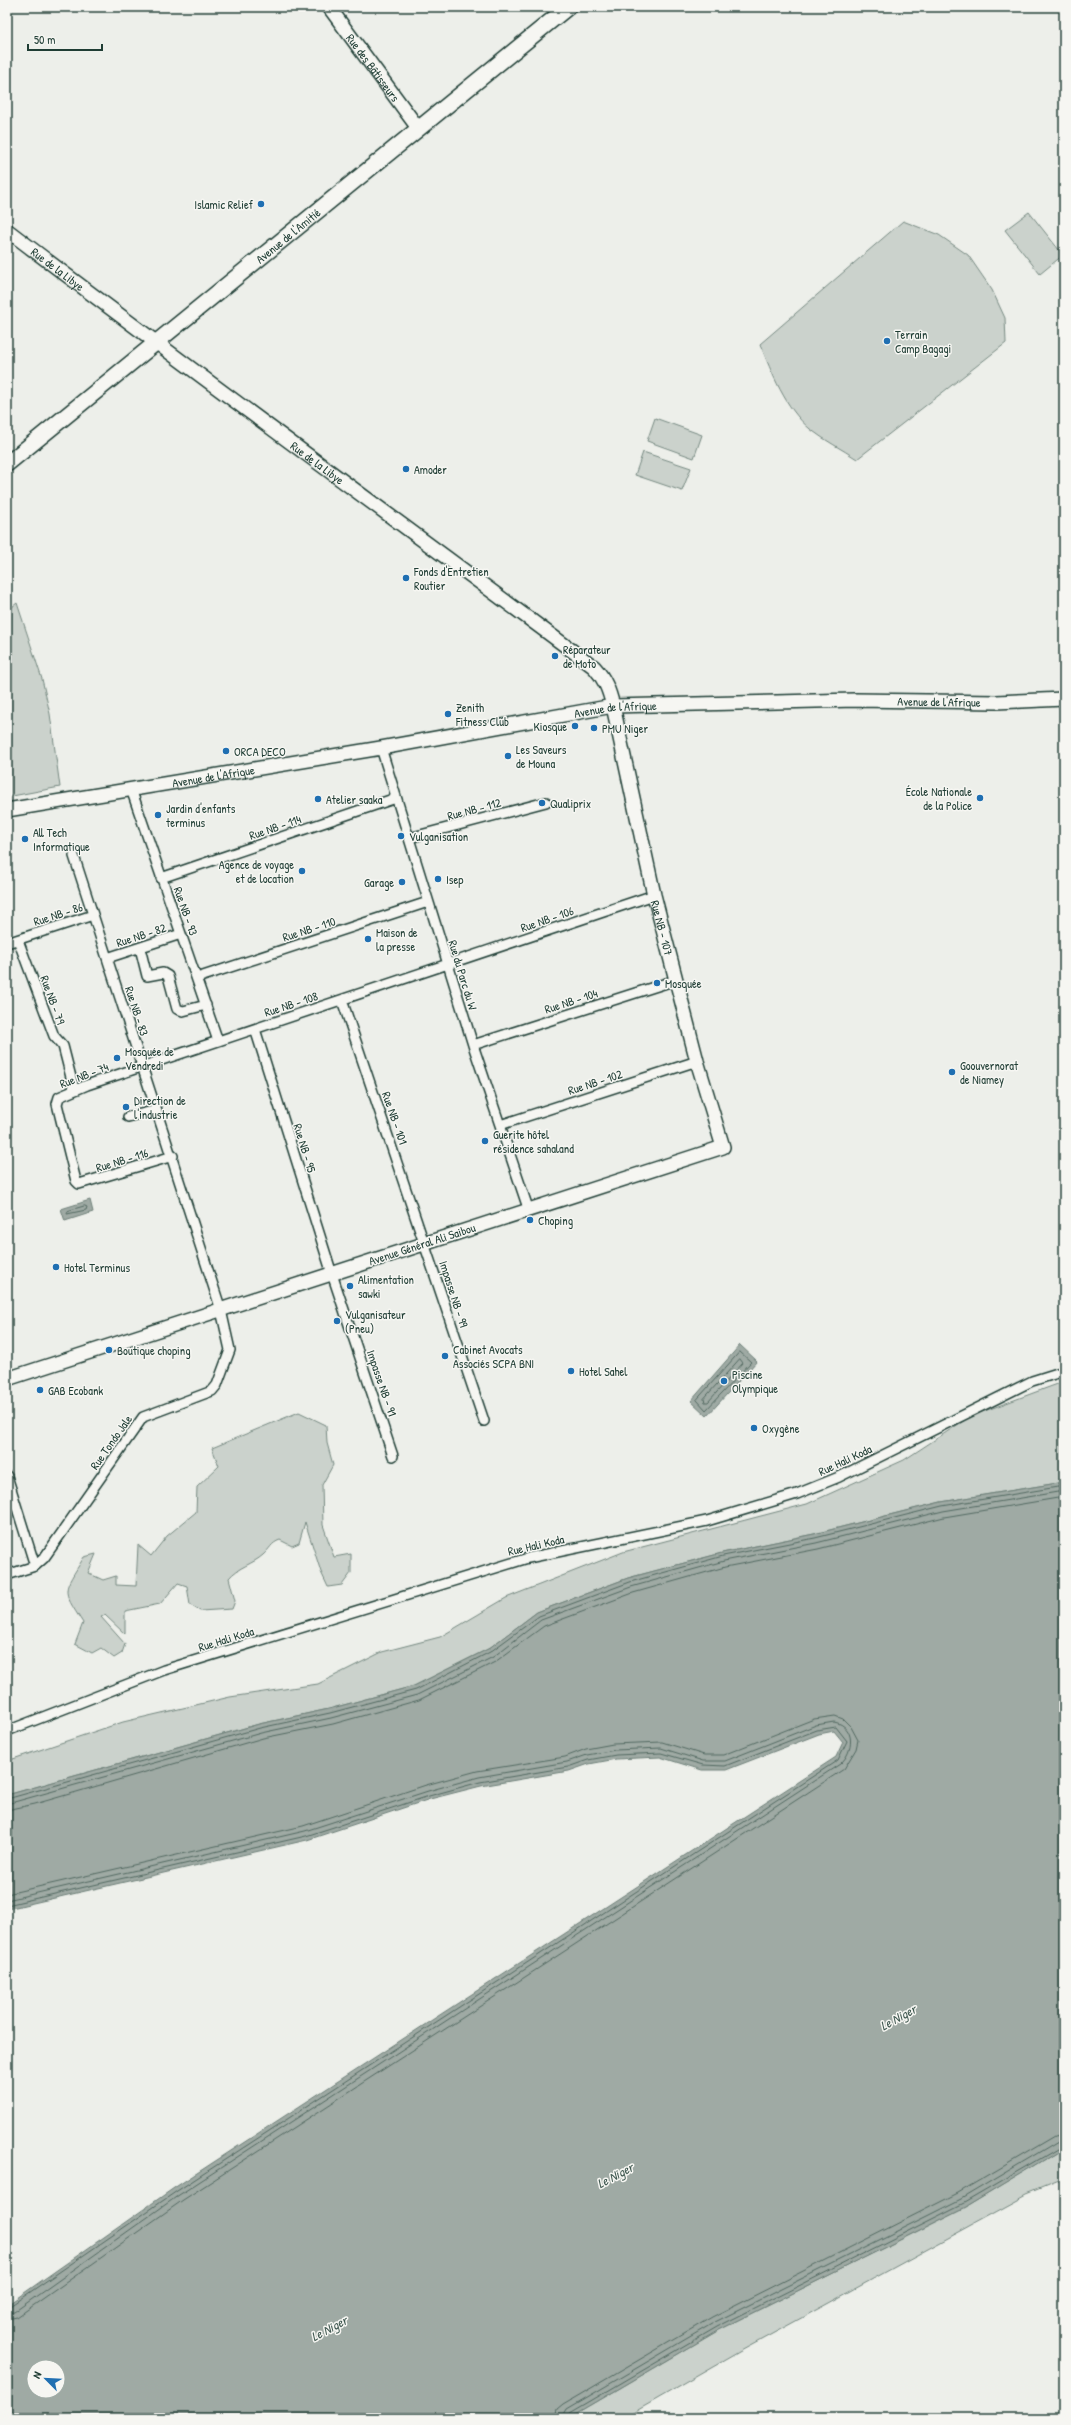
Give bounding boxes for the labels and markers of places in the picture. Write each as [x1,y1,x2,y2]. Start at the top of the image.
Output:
place label: Islamic Relief [194,196,254,213]
marker: Islamic Relief [256,199,266,209]
place label: Terrain Camp Bagagi [895,326,951,357]
marker: Terrain Camp Bagagi [882,336,892,346]
place label: Amoder [414,461,447,478]
marker: Amoder [401,464,411,474]
place label: Fonds d'Entretien Routier [413,563,489,594]
marker: Fonds d'Entretien Routier [401,573,411,583]
place label: Réparateur de Moto [563,641,611,672]
marker: Réparateur de Moto [550,651,560,661]
place label: Zenith Fitness Club [455,699,509,730]
marker: Zenith Fitness Club [443,709,453,719]
place label: Kiosque [533,718,567,735]
place label: PMU Niger [602,720,648,737]
marker: Kiosque [570,721,580,731]
marker: PMU Niger [589,723,599,733]
place label: Les Saveurs de Mouna [516,741,567,772]
place label: ORCA DECO [234,743,286,760]
marker: ORCA DECO [221,746,231,756]
marker: Les Saveurs de Mouna [503,751,513,761]
place label: École Nationale de la Police [906,783,972,814]
place label: Atelier saaka [326,791,383,808]
marker: École Nationale de la Police [975,793,985,803]
marker: Atelier saaka [313,794,323,804]
place label: Qualiprix [550,795,591,812]
marker: Qualiprix [537,798,547,808]
place label: Jardin d'enfants terminus [166,800,236,831]
marker: Jardin d'enfants terminus [153,810,163,820]
place label: All Tech Informatique [33,824,90,855]
place label: Vulganisation [409,828,468,845]
marker: Vulganisation [396,831,406,841]
marker: All Tech Informatique [20,834,30,844]
place label: Agence de voyage et de location [219,856,294,887]
marker: Agence de voyage et de location [297,866,307,876]
place label: Isep [446,871,463,888]
place label: Garage [364,874,394,891]
marker: Isep [433,874,443,884]
marker: Garage [397,877,407,887]
place label: Maison de la presse [376,924,418,955]
marker: Maison de la presse [363,934,373,944]
place label: Mosquée [665,975,702,992]
marker: Mosquée [652,978,662,988]
place label: Mosquée de Vendredi [125,1043,174,1074]
marker: Mosquée de Vendredi [112,1053,122,1063]
place label: Goouvernorat de Niamey [960,1057,1019,1088]
marker: Goouvernorat de Niamey [947,1067,957,1077]
place label: Direction de l'industrie [134,1092,186,1123]
marker: Direction de l'industrie [121,1102,131,1112]
place label: Guerite hôtel résidence sahaland [493,1126,574,1157]
marker: Guerite hôtel résidence sahaland [480,1136,490,1146]
place label: Choping [538,1212,573,1229]
marker: Choping [525,1215,535,1225]
place label: Hotel Terminus [64,1259,130,1276]
marker: Hotel Terminus [51,1262,61,1272]
place label: Alimentation sawki [358,1271,414,1302]
marker: Alimentation sawki [345,1281,355,1291]
place label: Vulganisateur (Pneu) [345,1306,406,1337]
marker: Vulganisateur (Pneu) [332,1316,342,1326]
place label: Cabinet Avocats Associés SCPA BNI [453,1341,534,1372]
place label: Boutique choping [117,1342,191,1359]
marker: Boutique choping [104,1345,114,1355]
marker: Cabinet Avocats Associés SCPA BNI [440,1351,450,1361]
place label: Hotel Sahel [579,1363,628,1380]
marker: Hotel Sahel [566,1366,576,1376]
place label: Piscine Olympique [732,1366,778,1397]
marker: Piscine Olympique [719,1376,729,1386]
place label: GAB Ecobank [48,1382,103,1399]
marker: GAB Ecobank [35,1385,45,1395]
place label: Oxygène [762,1420,800,1437]
marker: Oxygène [749,1423,759,1433]

